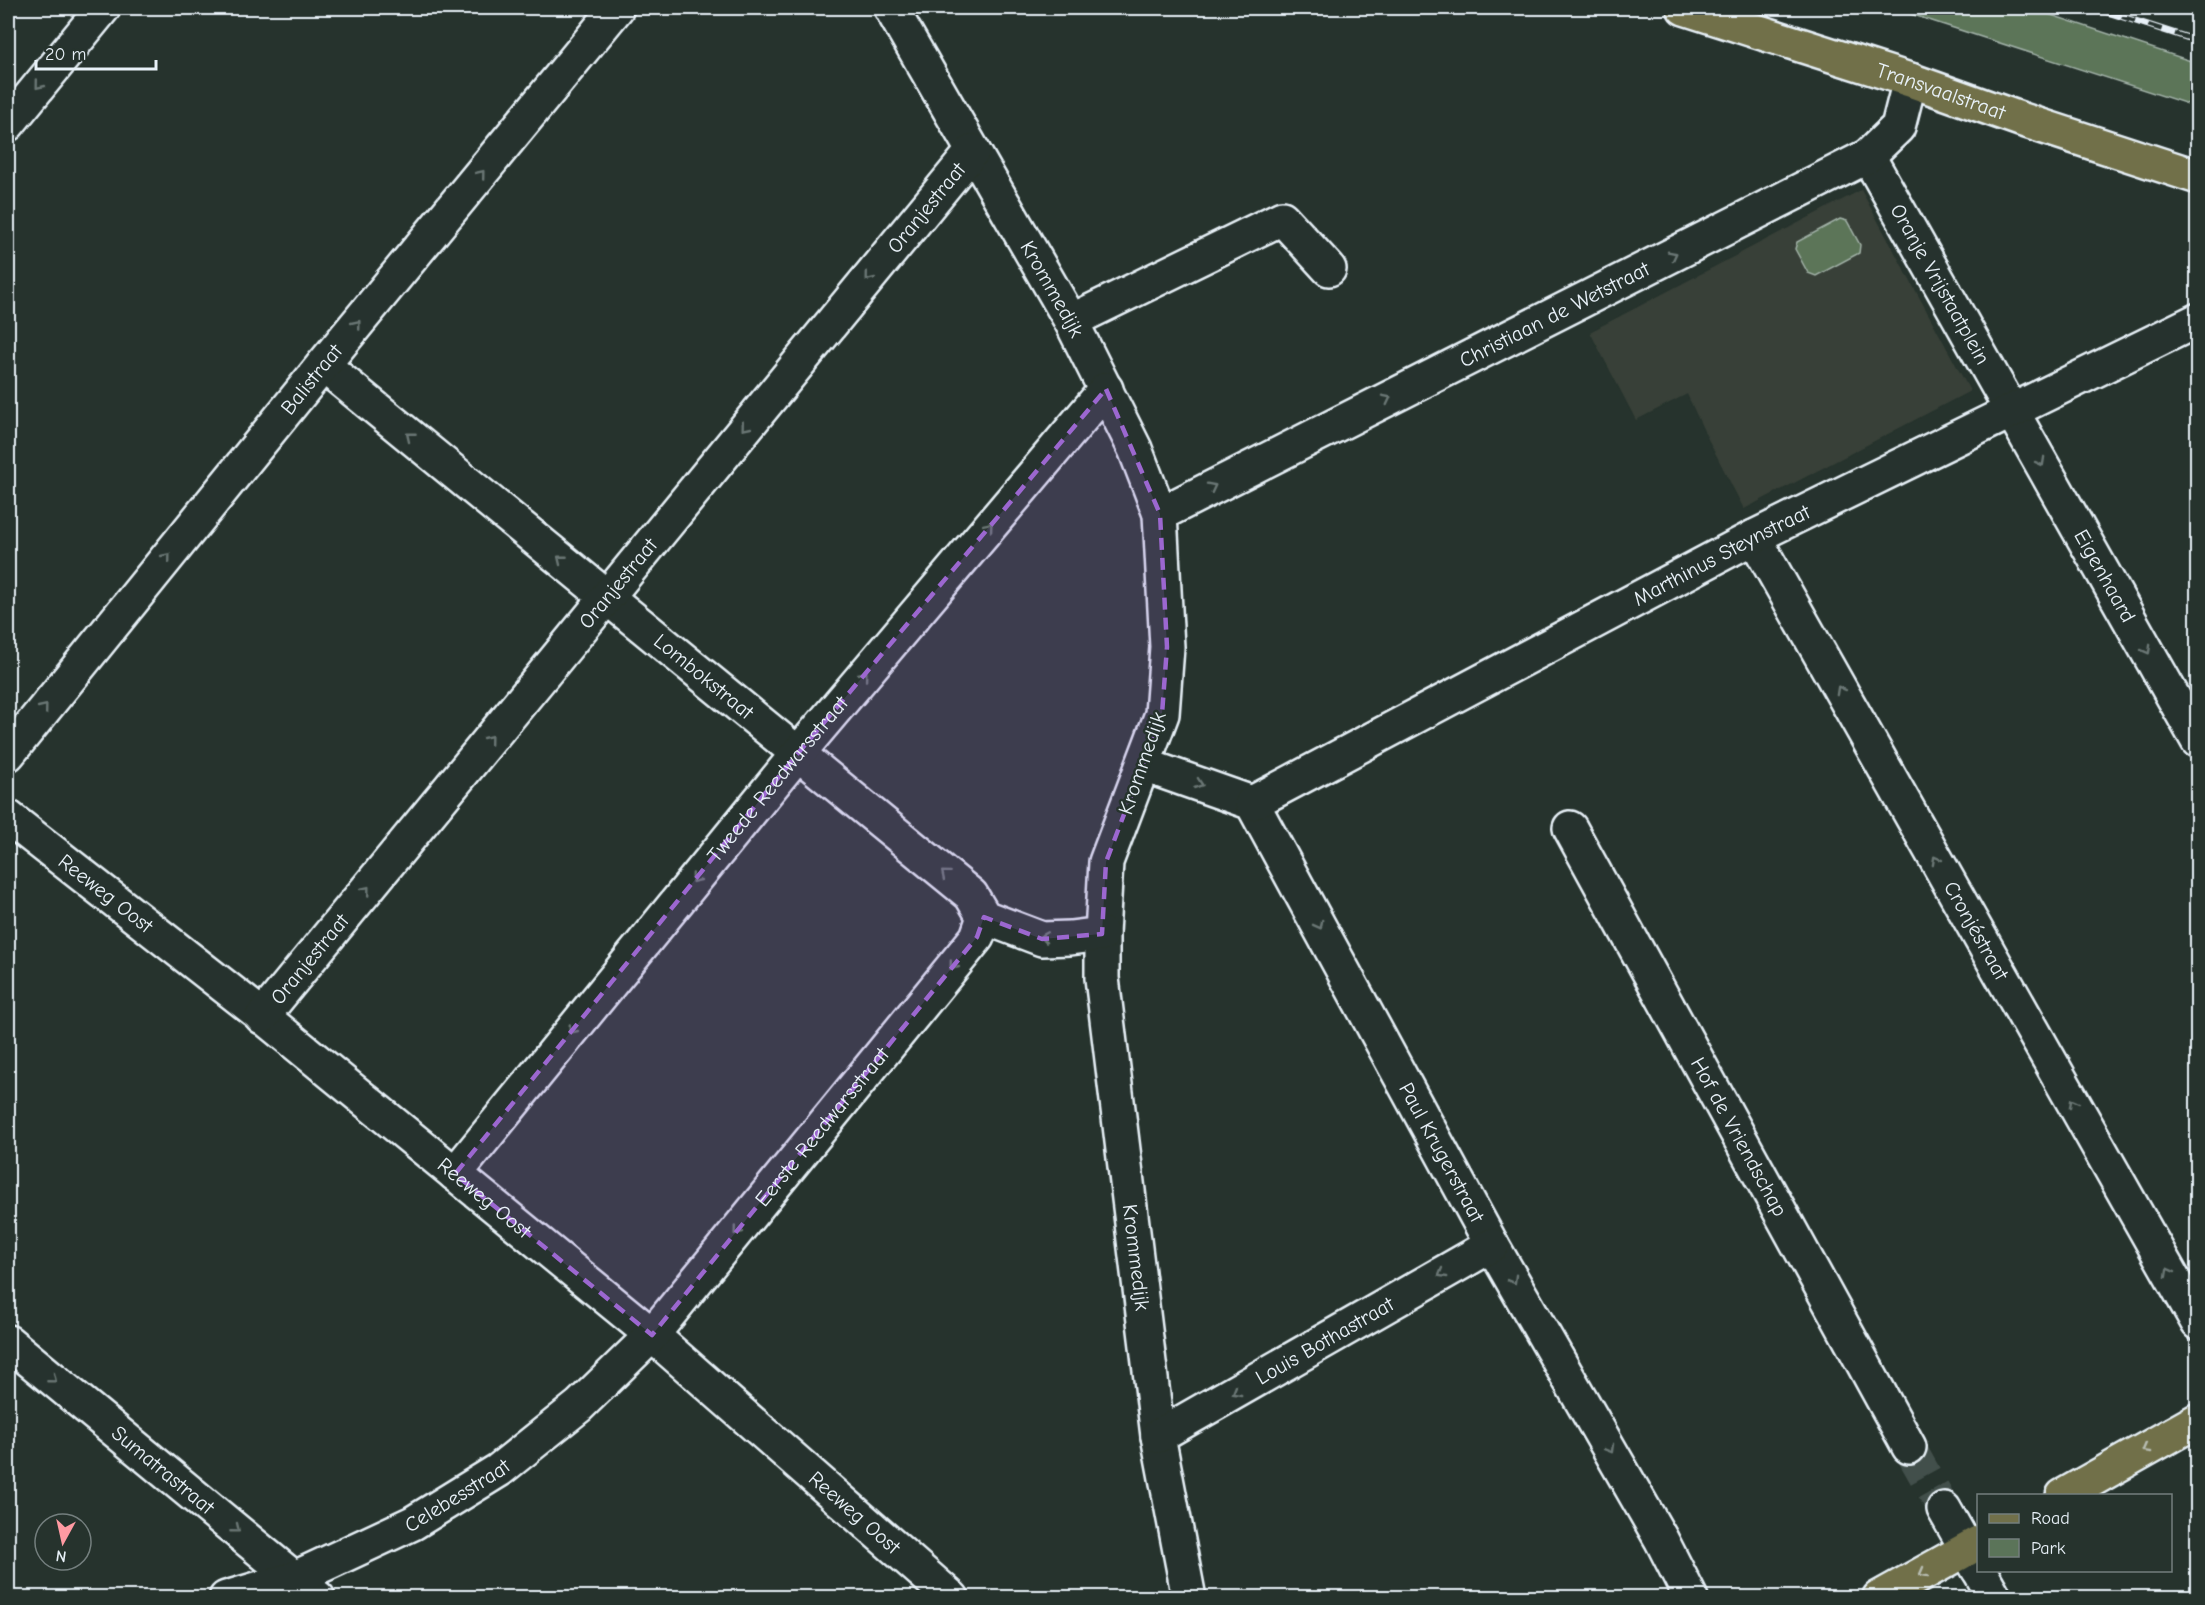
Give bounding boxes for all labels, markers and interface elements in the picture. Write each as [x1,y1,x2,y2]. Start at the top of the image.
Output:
scale bar [36,33,156,71]
text: 20 m [45,44,86,65]
street label: Transvaalstraat [1873,58,2010,125]
one-way arrow [36,78,47,89]
street label: Oranjestraat [882,157,971,258]
one-way arrow [473,170,484,181]
street label: Oranje Vrijstaatplein [1885,200,1995,368]
street label: Krommedijk [1015,236,1089,341]
one-way arrow [1667,251,1677,262]
street label: Christiaan de Wetstraat [1455,256,1654,373]
one-way arrow [866,270,877,281]
one-way arrow [349,320,360,331]
street label: Balistraat [276,339,348,419]
one-way arrow [1380,395,1391,407]
one-way arrow [742,420,753,431]
one-way arrow [406,432,417,443]
one-way arrow [2034,456,2045,466]
one-way arrow [1206,483,1217,495]
street label: Marthinus Steynstraat [1629,499,1815,611]
one-way arrow [982,522,993,533]
street label: Eigenhaard [2069,525,2140,626]
street label: Oranjestraat [574,533,663,633]
one-way arrow [160,553,171,564]
one-way arrow [557,555,568,566]
street label: Lombokstraat [649,629,759,725]
one-way arrow [2139,644,2151,654]
one-way arrow [856,671,867,682]
one-way arrow [1836,686,1847,696]
street label: Tweede Reedwarsstraat [702,690,854,867]
one-way arrow [37,704,48,715]
street label: Krommedijk [1113,708,1171,818]
one-way arrow [482,735,493,746]
one-way arrow [1193,777,1204,790]
street label: Reeweg Oost [54,849,159,938]
one-way arrow [1932,855,1943,866]
one-way arrow [941,870,952,881]
one-way arrow [692,872,703,883]
street label: Cronjéstraat [1939,877,2014,985]
one-way arrow [358,886,369,897]
street label: Oranjestraat [265,908,354,1009]
one-way arrow [1312,919,1323,929]
one-way arrow [1039,932,1049,944]
one-way arrow [950,959,961,970]
one-way arrow [568,1023,579,1034]
street label: Eerste Reedwarsstraat [750,1042,895,1211]
street label: Hof de Vriendschap [1686,1053,1792,1220]
street label: Paul Krugerstraat [1394,1078,1490,1227]
one-way arrow [2069,1098,2080,1109]
street label: Reeweg Oost [433,1153,537,1244]
street label: Krommedijk [1118,1203,1155,1312]
one-way arrow [734,1224,745,1235]
one-way arrow [1437,1267,1448,1278]
one-way arrow [2165,1268,2176,1279]
one-way arrow [1505,1274,1517,1284]
street label: Louis Bothastraat [1251,1291,1399,1390]
one-way arrow [46,1372,57,1383]
one-way arrow [1232,1385,1242,1396]
street label: Sumatrastraat [107,1421,220,1520]
one-way arrow [2142,1442,2153,1453]
one-way arrow [1602,1443,1614,1453]
street label: Celebesstraat [401,1453,516,1537]
street label: Reeweg Oost [804,1466,906,1560]
legend [1977,1494,2172,1572]
text: Road [2031,1508,2070,1529]
north arrow [33,1512,93,1572]
one-way arrow [229,1522,240,1533]
text: Park [2031,1538,2066,1559]
text: N [55,1546,67,1566]
one-way arrow [1919,1566,1929,1577]

